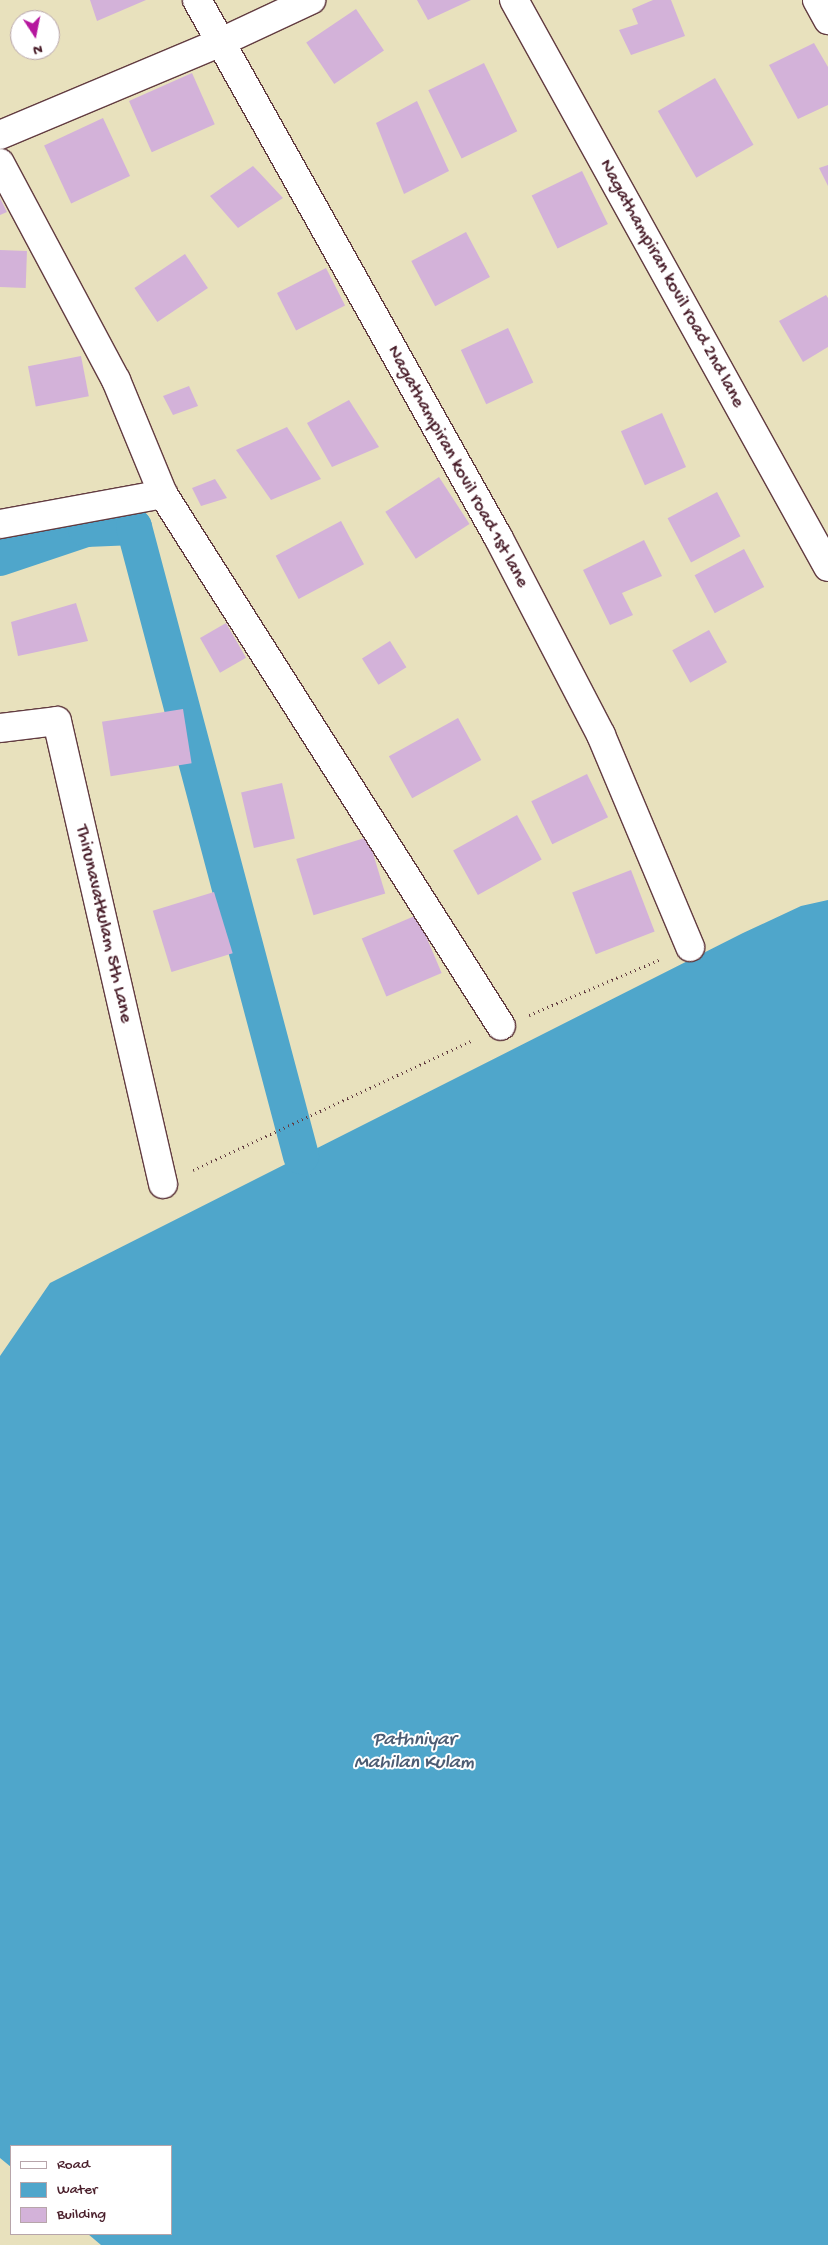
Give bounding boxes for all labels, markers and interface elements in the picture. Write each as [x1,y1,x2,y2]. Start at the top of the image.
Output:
north arrow [10,10,60,60]
text: N [32,40,44,58]
street label: Nagathampiran kovil road 2nd lane [593,156,749,412]
street label: Nagathampiran kovil road 1st lane [381,342,533,592]
street label: Thirunavatkulam 5th Lane [69,823,137,1025]
water label: Pathniyar Mahilan Kulam [354,1728,474,1775]
legend [10,2145,172,2235]
text: Road [57,2156,90,2174]
text: Water [57,2181,97,2199]
text: Building [57,2206,106,2224]

